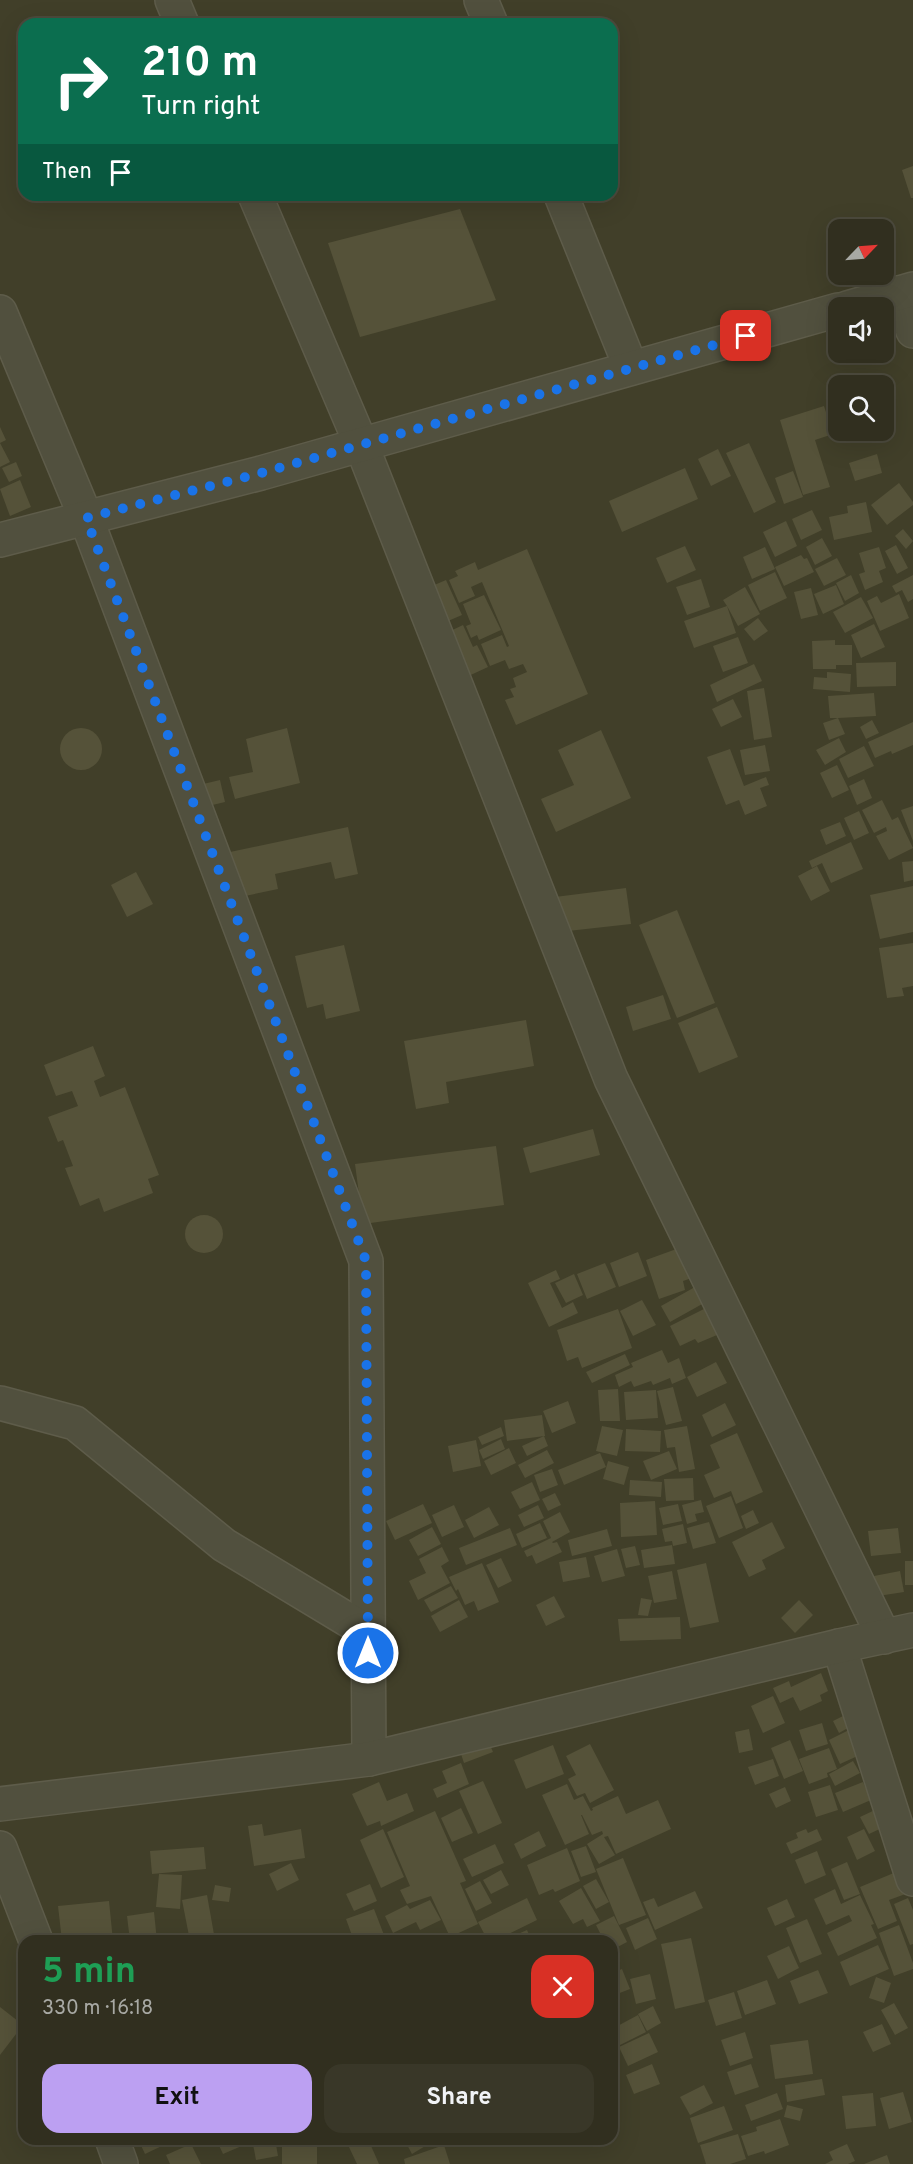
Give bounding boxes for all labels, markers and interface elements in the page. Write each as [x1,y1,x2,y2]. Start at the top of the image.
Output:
text: 210 m [141,38,258,91]
icon: right [42,42,120,120]
text: Turn right [141,90,260,124]
icon: arrive [104,156,137,189]
text: Then [42,159,92,186]
north arrow [828,219,894,285]
map controls [828,219,894,441]
button: sound [828,297,894,363]
pin [720,310,771,361]
icon: arrive [729,319,762,352]
button: search [828,375,894,441]
position arrow [336,1621,400,1685]
text: 5 min [42,1950,136,1996]
button: close [531,1955,594,2018]
text: 330 m · 16:18 [42,1996,153,2022]
button: Exit [42,2064,312,2133]
button: Share [324,2064,594,2133]

